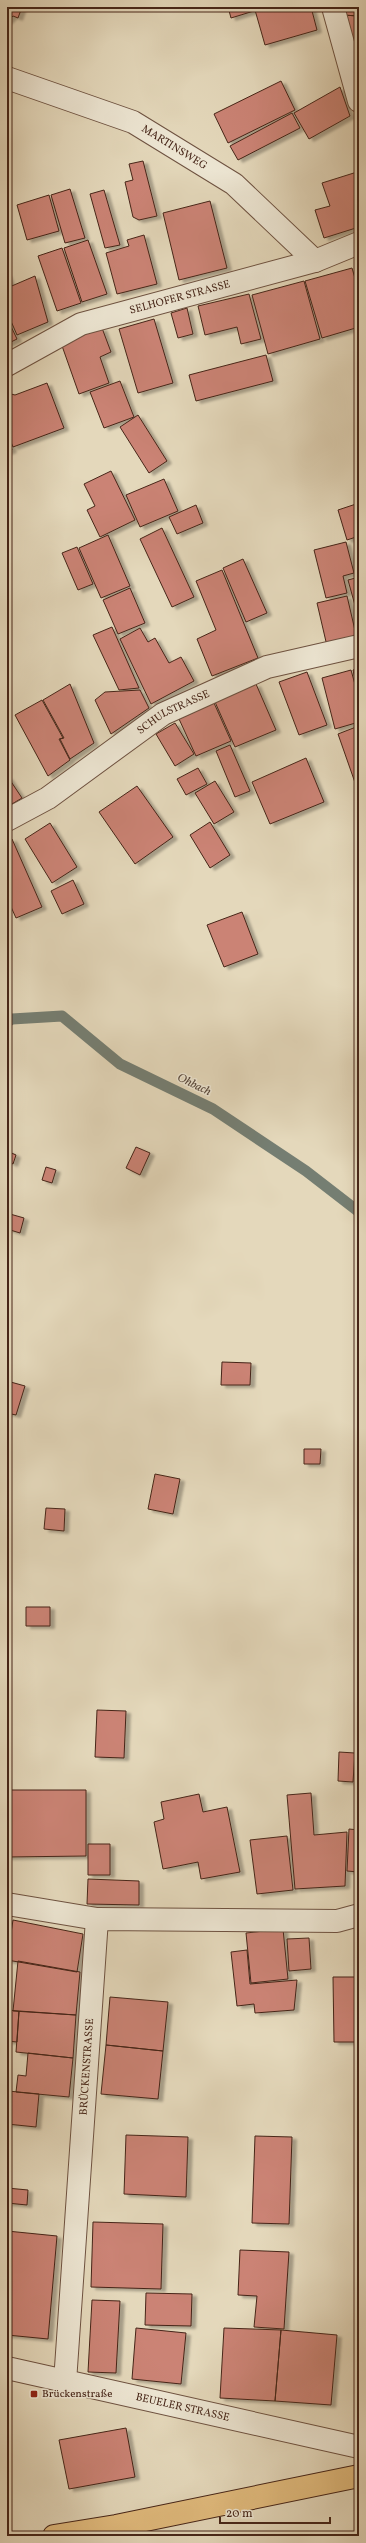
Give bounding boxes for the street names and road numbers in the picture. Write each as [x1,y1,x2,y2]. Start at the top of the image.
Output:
street label: MARTINSWEG [139,121,210,173]
street label: SELHOFER STRASSE [128,277,232,318]
street label: SCHULSTRASSE [134,686,213,738]
street label: BRÜCKENSTRASSE [76,2017,98,2116]
street label: BEUELER STRASSE [134,2390,231,2425]

